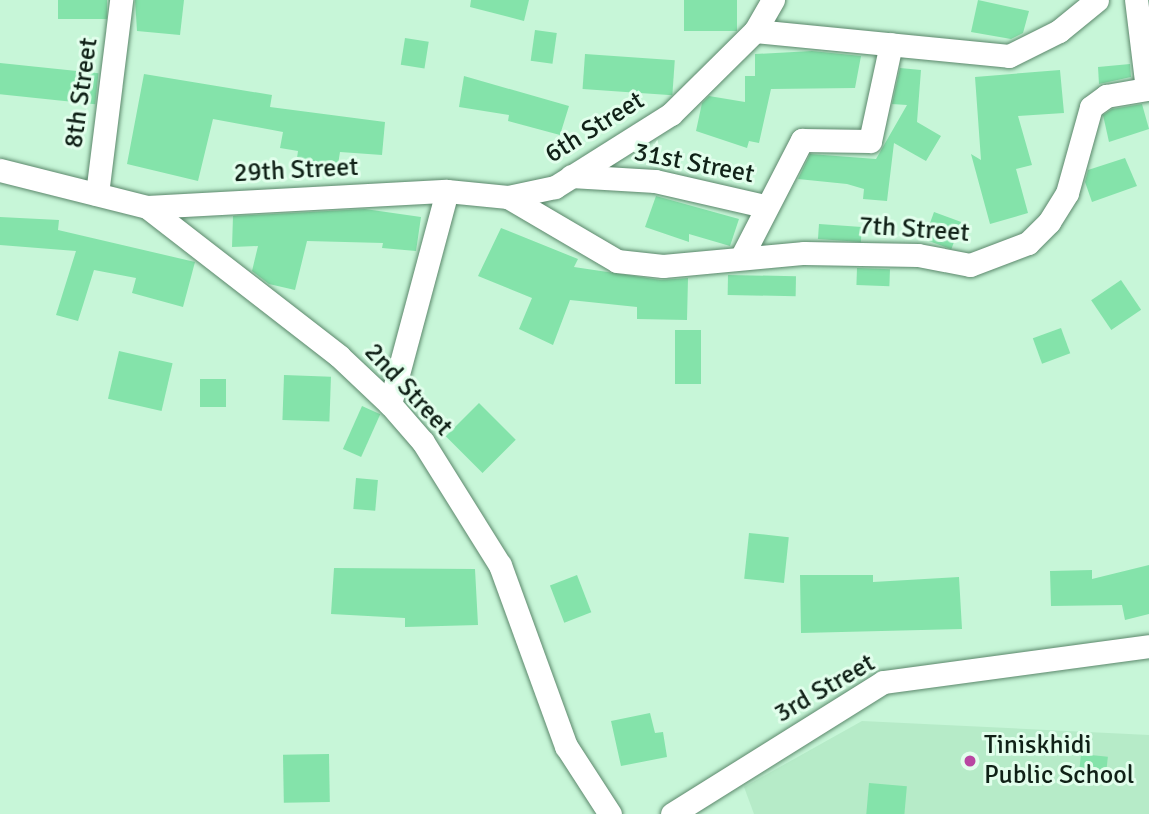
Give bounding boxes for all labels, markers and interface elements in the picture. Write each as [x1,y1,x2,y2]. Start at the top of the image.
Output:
street label: 8th Street [59,36,105,150]
street label: 6th Street [540,85,650,171]
street label: 31st Street [631,137,757,191]
street label: 29th Street [233,152,359,190]
street label: 7th Street [858,211,970,249]
street label: 2nd Street [357,337,459,443]
street label: 3rd Street [769,648,881,730]
place label: Tiniskhidi Public School [984,730,1134,792]
marker: Tiniskhidi Public School [962,753,978,769]

